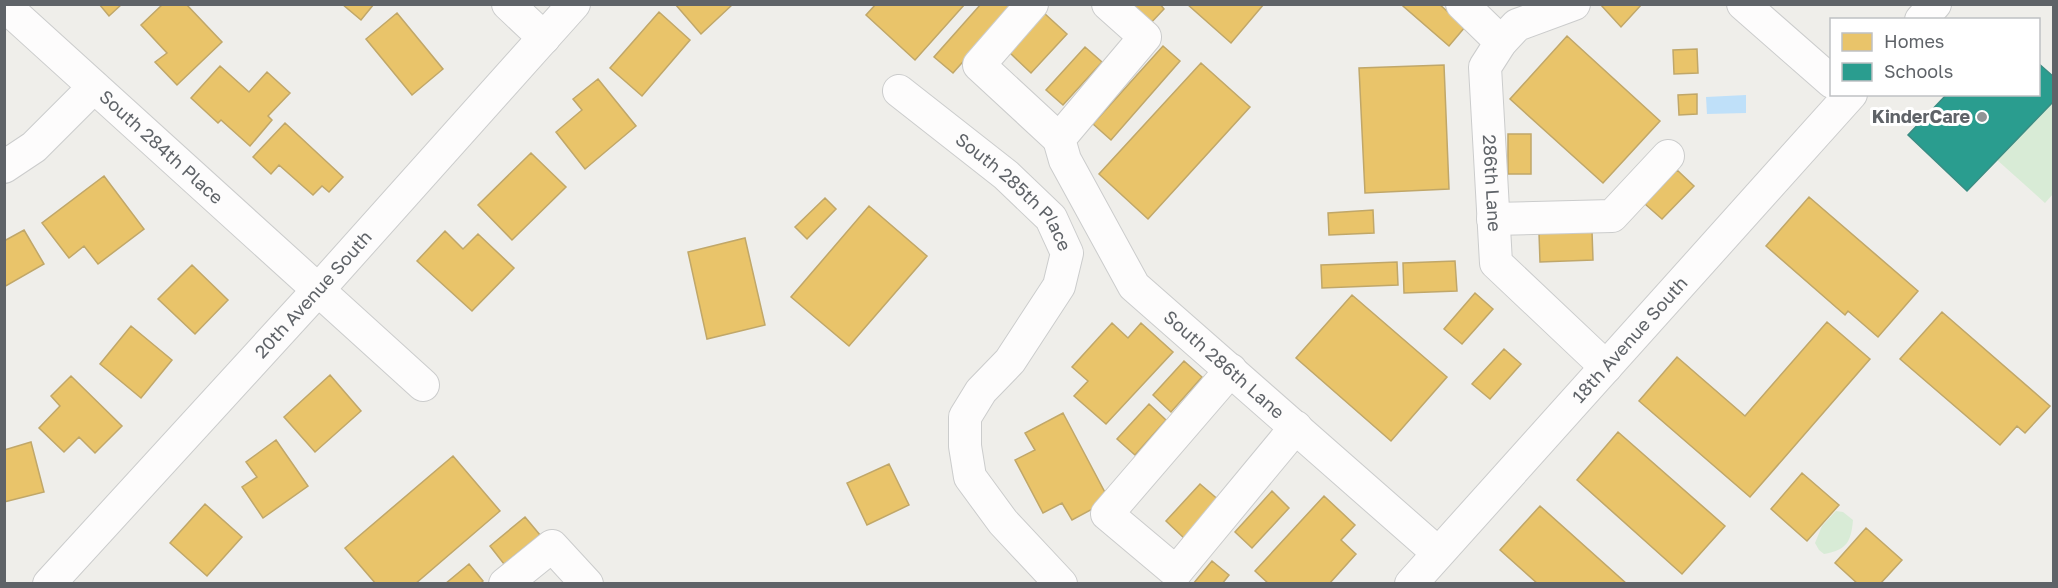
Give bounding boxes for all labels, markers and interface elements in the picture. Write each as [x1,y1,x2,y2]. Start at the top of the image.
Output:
legend [1830,18,2040,96]
text: Homes [1884,30,1944,52]
text: Schools [1884,60,1953,82]
street label: South 284th Place [95,85,228,208]
place label: KinderCare [1872,105,1970,127]
marker: KinderCare [1975,110,1989,124]
street label: South 285th Place [952,128,1076,254]
street label: 286th Lane [1479,134,1506,232]
street label: 20th Avenue South [249,226,376,362]
street label: 18th Avenue South [1567,272,1692,407]
street label: South 286th Lane [1160,305,1289,423]

